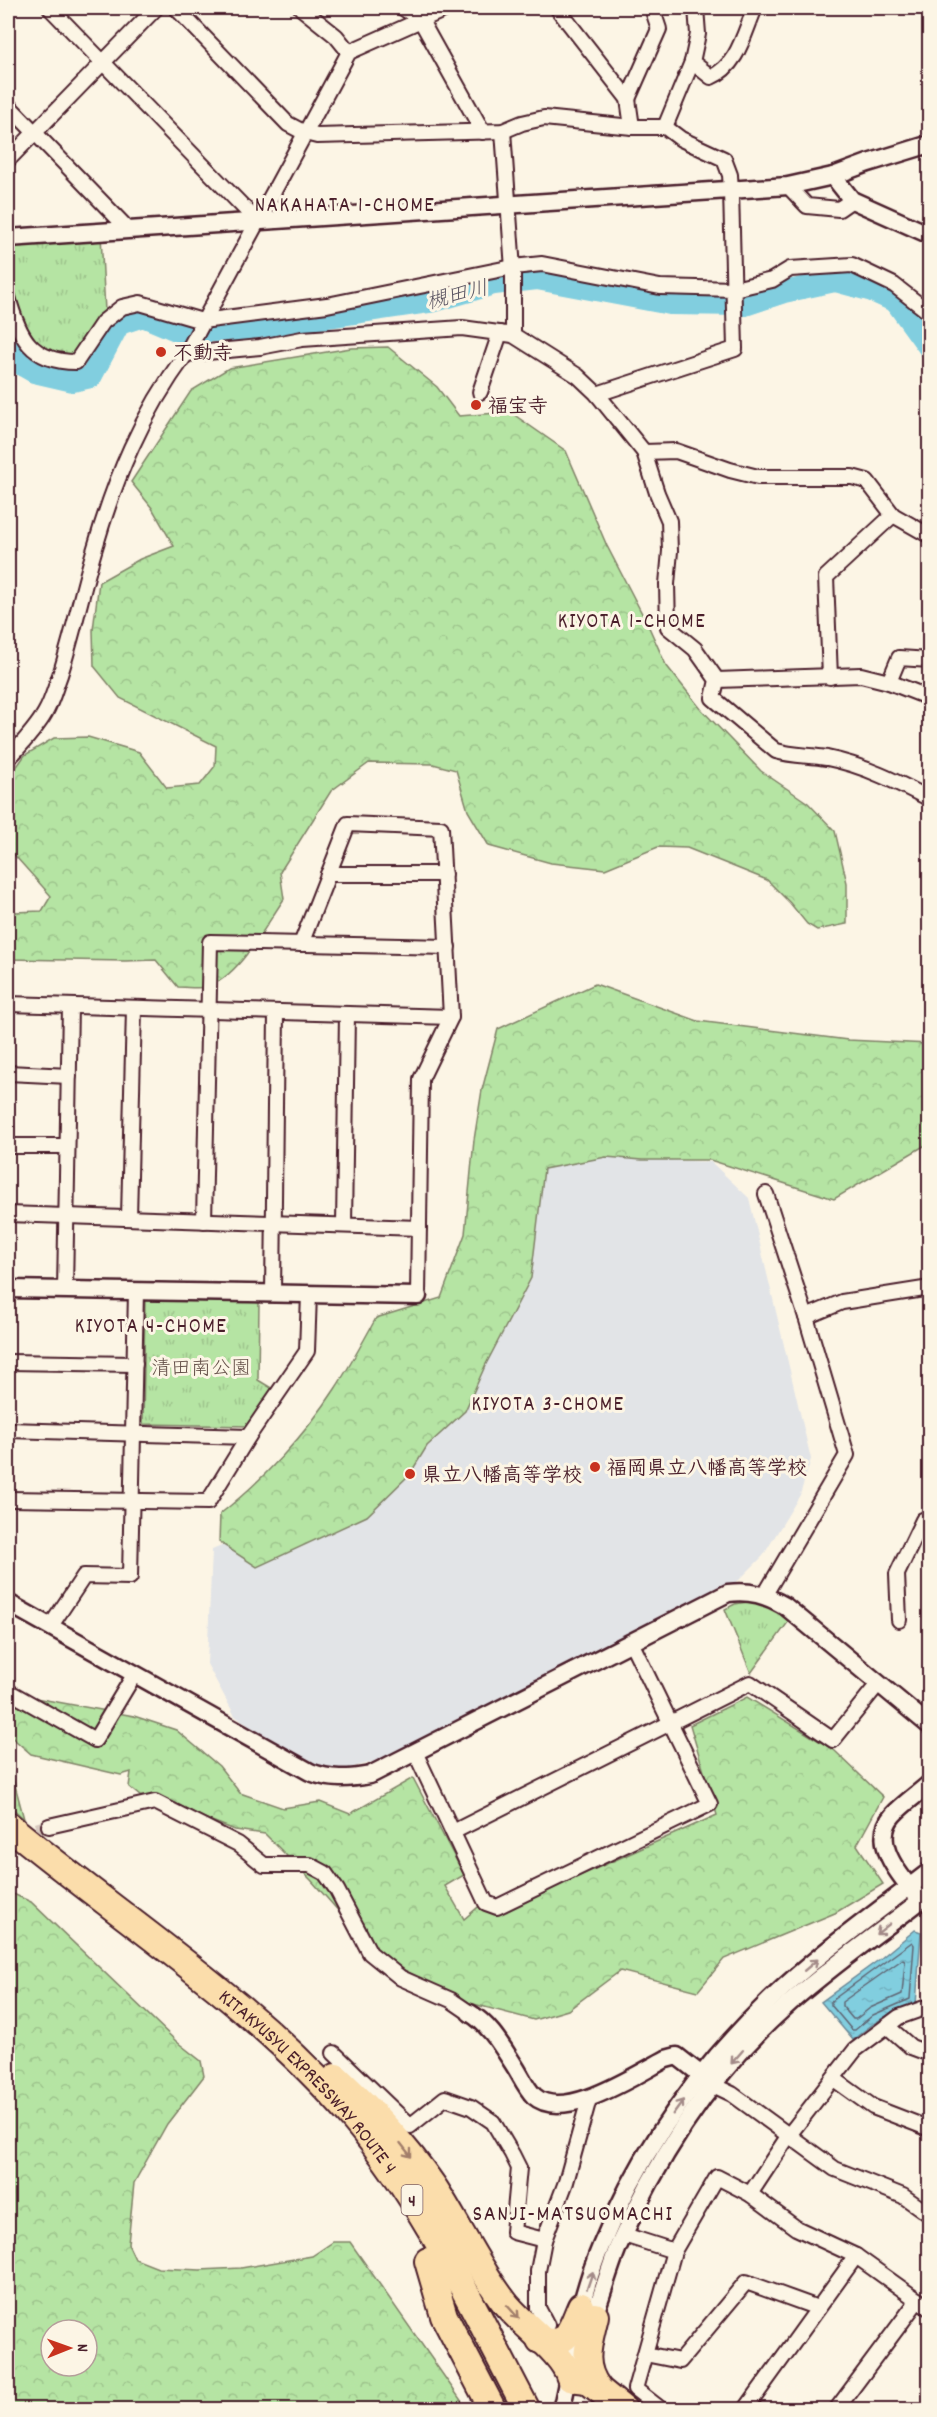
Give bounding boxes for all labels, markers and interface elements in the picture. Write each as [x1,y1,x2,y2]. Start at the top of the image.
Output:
district label: NAKAHATA 1-CHOME [255,192,435,222]
water label: 槻田川 [424,275,492,319]
place label: 不動寺 [173,341,233,369]
marker: 不動寺 [154,345,168,359]
place label: 福宝寺 [488,394,548,422]
marker: 福宝寺 [469,398,483,412]
district label: KIYOTA 1-CHOME [558,608,706,638]
district label: KIYOTA 4-CHOME [75,1313,227,1343]
park label: 清田南公園 [151,1356,251,1384]
district label: KIYOTA 3-CHOME [471,1391,625,1421]
place label: 福岡県立八幡高等学校 [607,1456,807,1484]
marker: 福岡県立八幡高等学校 [588,1460,602,1474]
place label: 県立八幡高等学校 [422,1463,582,1491]
marker: 県立八幡高等学校 [403,1467,417,1481]
one-way arrow [876,1922,892,1935]
one-way arrow [803,1959,819,1972]
street label: KITAKYUSYU EXPRESSWAY ROUTE 4 [211,1984,402,2181]
one-way arrow [730,2049,744,2064]
one-way arrow [672,2100,684,2116]
one-way arrow [400,2141,413,2157]
road number: 4 [402,2185,422,2215]
district label: SANJI-MATSUOMACHI [473,2200,673,2231]
one-way arrow [585,2271,596,2290]
one-way arrow [506,2305,520,2320]
north arrow [39,2318,99,2378]
text: N [70,2344,93,2352]

